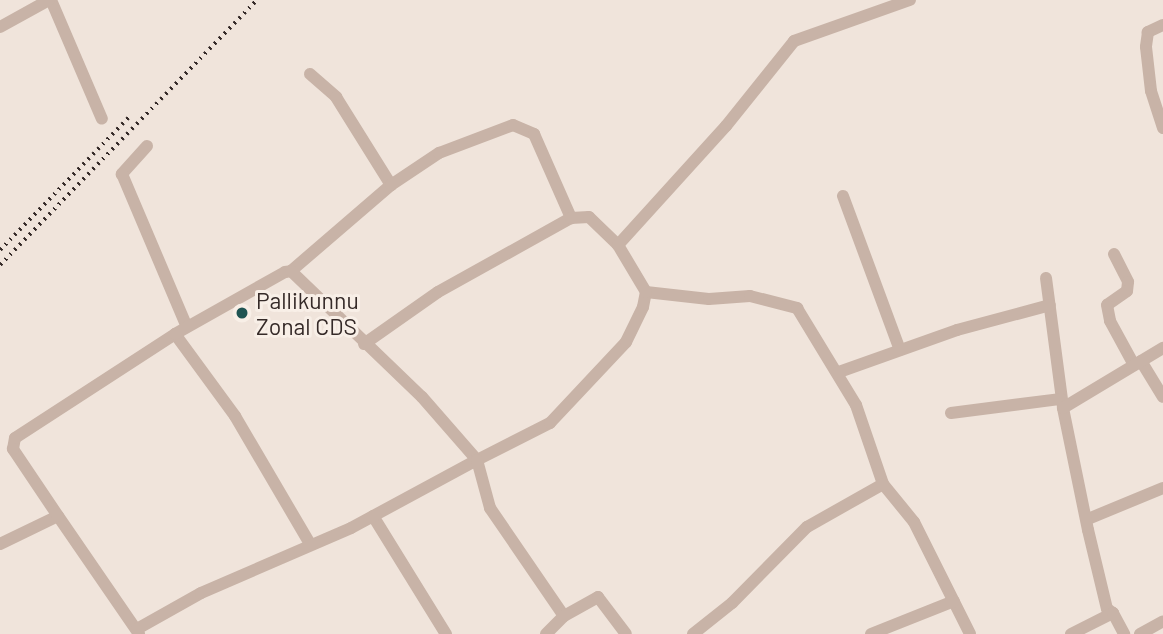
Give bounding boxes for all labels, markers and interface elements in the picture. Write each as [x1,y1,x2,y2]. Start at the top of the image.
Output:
place label: Pallikunnu Zonal CDS [256,286,359,340]
marker: Pallikunnu Zonal CDS [234,305,250,321]

